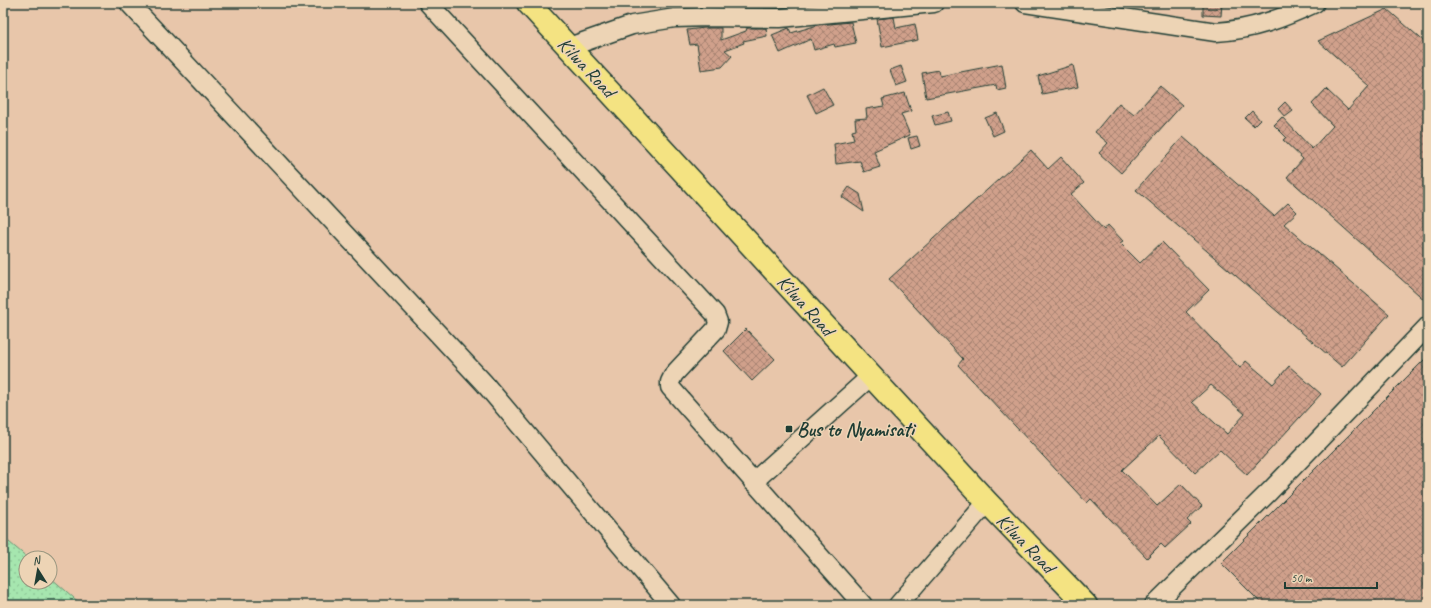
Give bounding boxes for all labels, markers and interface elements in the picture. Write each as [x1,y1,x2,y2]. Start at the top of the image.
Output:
street label: Kilwa Road [552,32,623,105]
street label: Kilwa Road [772,269,842,344]
place label: Bus to Nyamisati [797,417,917,442]
marker: Bus to Nyamisati [784,424,794,434]
street label: Kilwa Road [991,508,1063,581]
north arrow [18,550,58,590]
text: N [31,552,43,568]
scale bar [1285,564,1377,590]
text: 50 m [1291,570,1313,586]

